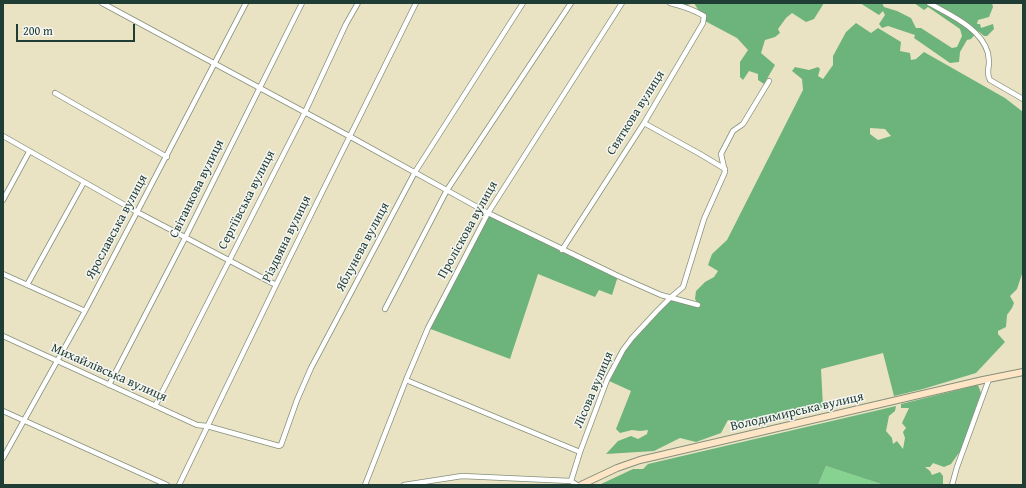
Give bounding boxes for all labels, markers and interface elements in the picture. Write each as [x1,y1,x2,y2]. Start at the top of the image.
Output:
scale bar [18,16,137,42]
text: 200 m [23,22,53,39]
street label: Святкова вулиця [604,68,668,158]
street label: Світанкова вулиця [166,137,228,241]
street label: Сергіївська вулиця [215,148,279,252]
street label: Ярославська вулиця [83,172,151,282]
street label: Проліскова вулиця [435,178,501,282]
street label: Різдвяна вулиця [259,193,315,285]
street label: Яблунева вулиця [333,200,393,294]
street label: Михайлівська вулиця [49,340,169,406]
street label: Лісова вулиця [571,349,617,431]
street label: Володимирська вулиця [729,389,865,435]

